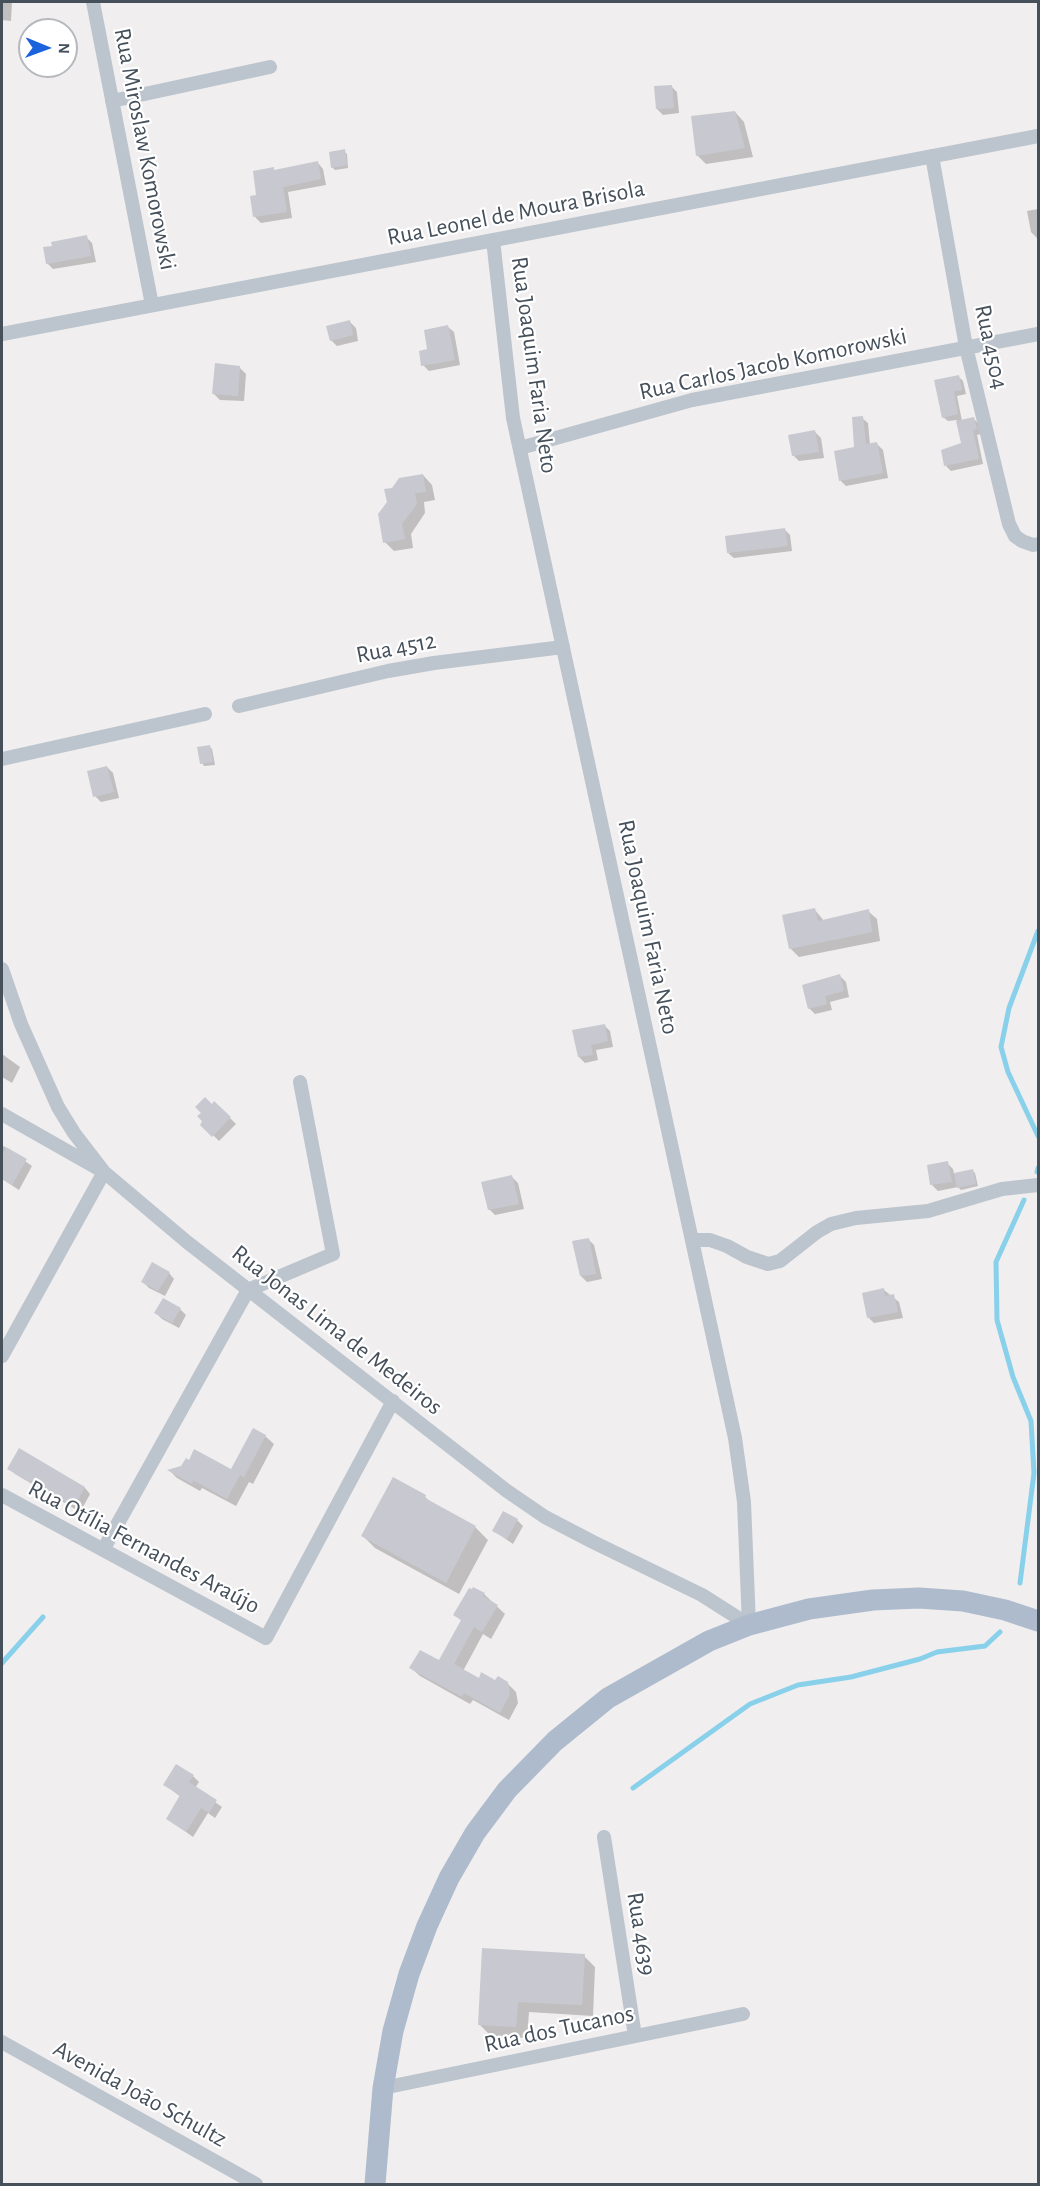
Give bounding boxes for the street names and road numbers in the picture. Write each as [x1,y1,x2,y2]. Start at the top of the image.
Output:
street label: Rua Miroslaw Komorowski [107,26,183,272]
street label: Rua Leonel de Moura Brisola [385,174,647,252]
street label: Rua Joaquim Faria Neto [505,255,563,475]
street label: Rua 4504 [968,302,1014,392]
street label: Rua Carlos Jacob Komorowski [637,322,909,406]
street label: Rua 4512 [354,626,438,670]
street label: Rua Joaquim Faria Neto [611,817,685,1037]
street label: Rua Jonas Lima de Medeiros [226,1239,448,1421]
street label: Rua Otília Fernandes Araújo [23,1474,265,1620]
street label: Rua 4639 [620,1890,662,1978]
street label: Rua dos Tucanos [482,1999,636,2059]
street label: Avenida João Schultz [48,2034,232,2154]

